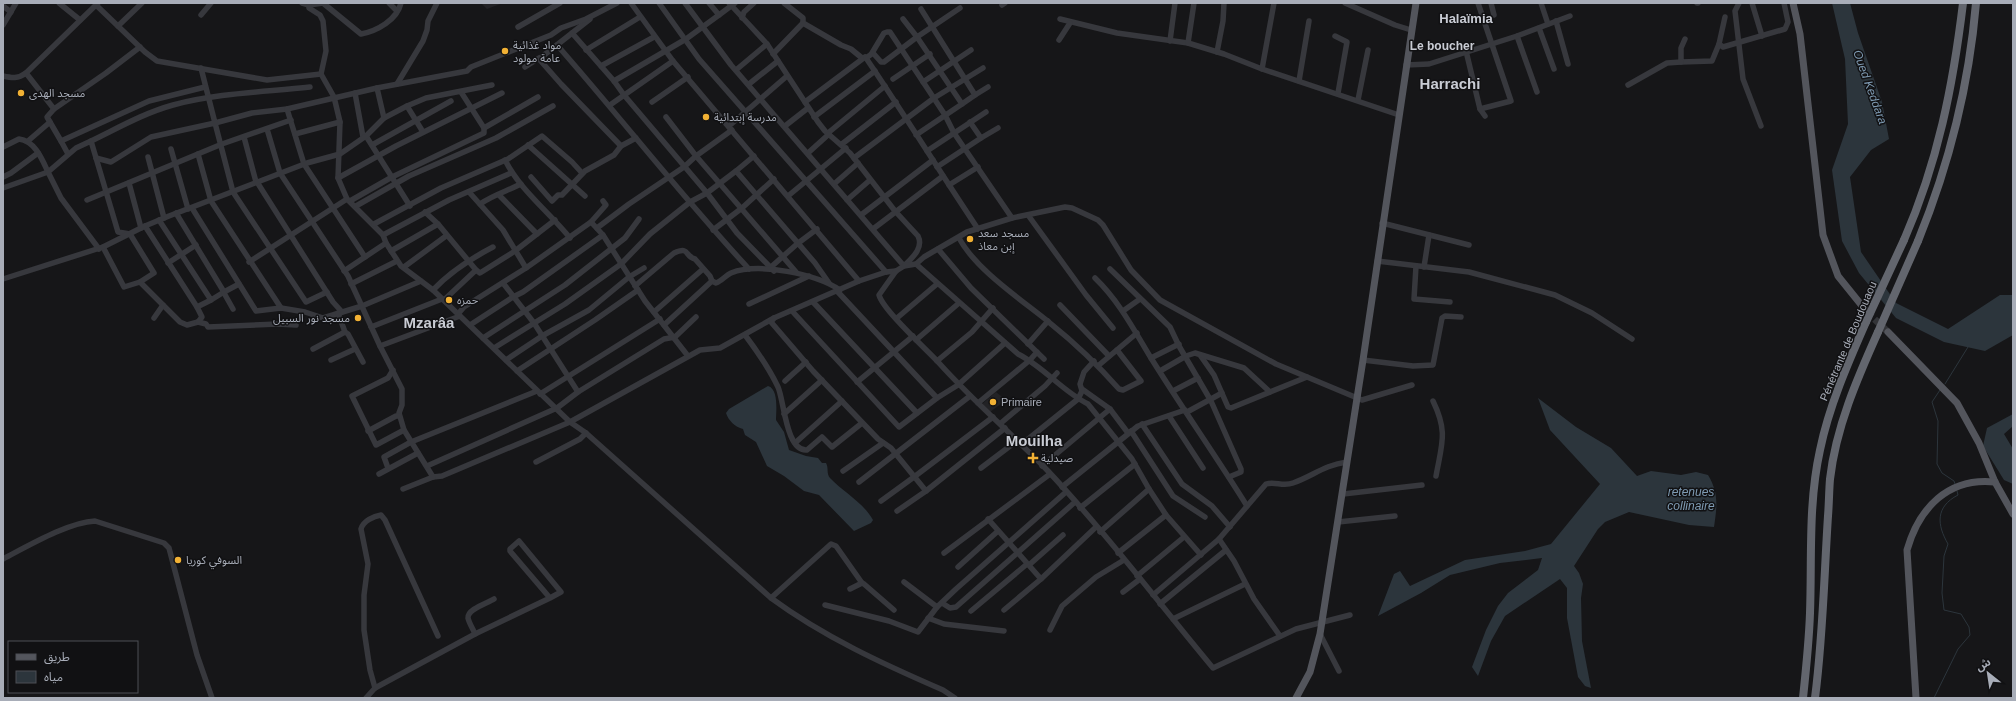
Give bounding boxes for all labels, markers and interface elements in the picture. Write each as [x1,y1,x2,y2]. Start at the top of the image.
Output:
district label: Halaïmia [1439,11,1494,26]
place label: مواد غذائية عامة مولود [513,39,562,65]
district label: Le boucher [1410,39,1475,53]
marker: مواد غذائية عامة مولود [500,46,510,56]
water label: Oued Keddara [1850,48,1890,126]
district label: Harrachi [1420,75,1480,92]
place label: مسجد الهدى [29,87,86,100]
marker: مسجد الهدى [16,88,26,98]
place label: مدرسة إبتدائية [714,111,777,125]
marker: مدرسة إبتدائية [701,112,711,122]
place label: مسجد سعد إبن معاذ [978,227,1029,254]
marker: مسجد سعد إبن معاذ [965,234,975,244]
street label: Pénétrante de Boudouaou [1817,280,1879,402]
place label: حمزه [457,294,479,307]
marker: حمزه [444,295,454,305]
place label: مسجد نور السبيل [273,312,350,325]
marker: مسجد نور السبيل [353,313,363,323]
district label: Mzarâa [404,314,455,331]
place label: Primaire [1001,396,1042,408]
marker: Primaire [988,397,998,407]
district label: Mouilha [1006,432,1063,449]
place label: صيدلية [1041,452,1073,465]
marker: صيدلية [1028,453,1038,463]
water label: retenues collinaire [1667,485,1715,513]
place label: السوفي كوريا [186,554,242,570]
marker: السوفي كوريا [173,555,183,565]
legend [8,641,138,693]
text: طريق [44,650,70,665]
north arrow [1968,653,2008,693]
text: ش [1973,655,1993,674]
text: مياه [44,670,63,684]

